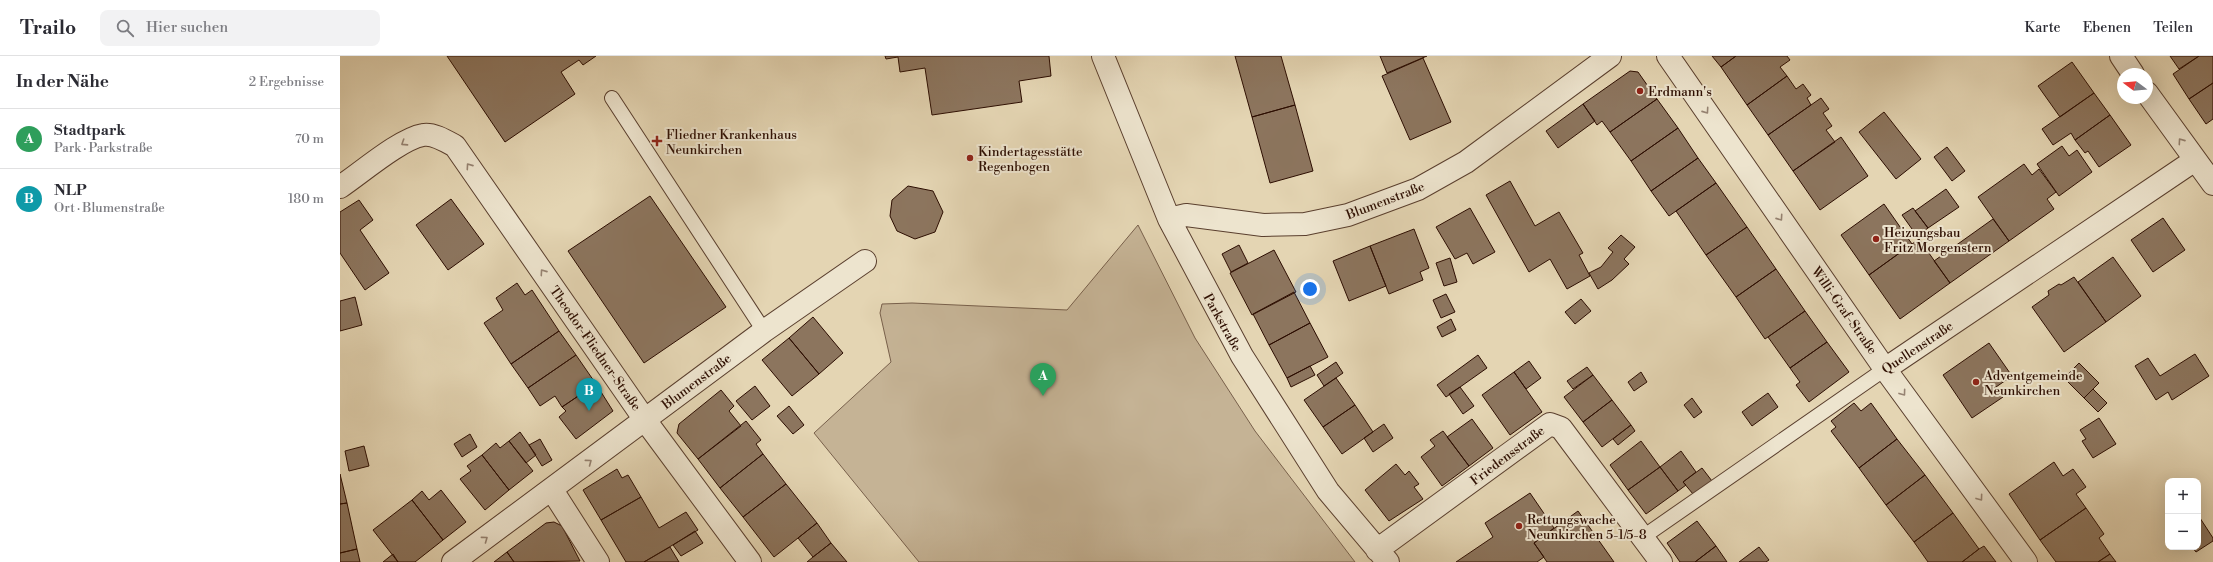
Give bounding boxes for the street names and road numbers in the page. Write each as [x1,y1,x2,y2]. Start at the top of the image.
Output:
street label: Blumenstraße [1343,179,1427,224]
street label: Willi-Graf-Straße [1808,263,1881,358]
street label: Theodor-Fliedner-Straße [546,283,645,414]
street label: Parkstraße [1200,291,1245,355]
street label: Quellenstraße [1879,318,1957,378]
street label: Blumenstraße [658,350,735,414]
street label: Friedensstraße [1467,422,1548,489]

